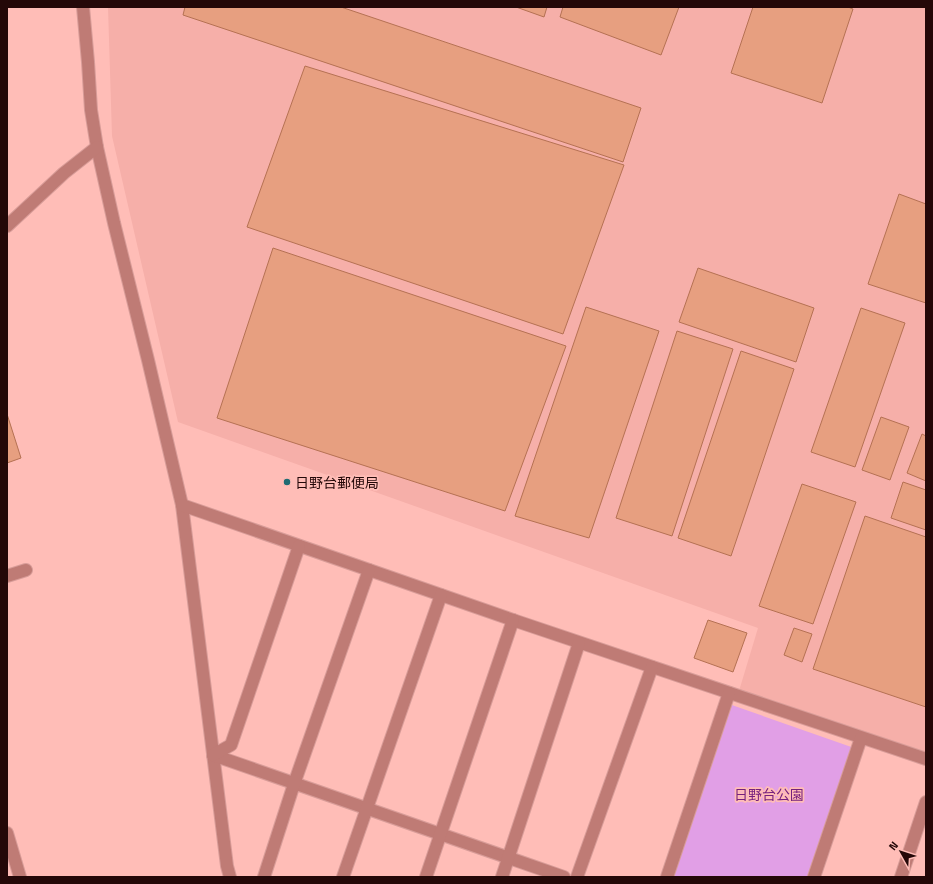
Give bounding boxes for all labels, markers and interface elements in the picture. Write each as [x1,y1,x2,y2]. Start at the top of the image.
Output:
place label: 日野台郵便局 [295,472,379,493]
marker: 日野台郵便局 [282,477,292,487]
park label: 日野台公園 [734,784,804,805]
north arrow [881,832,921,872]
text: N [885,838,902,854]

